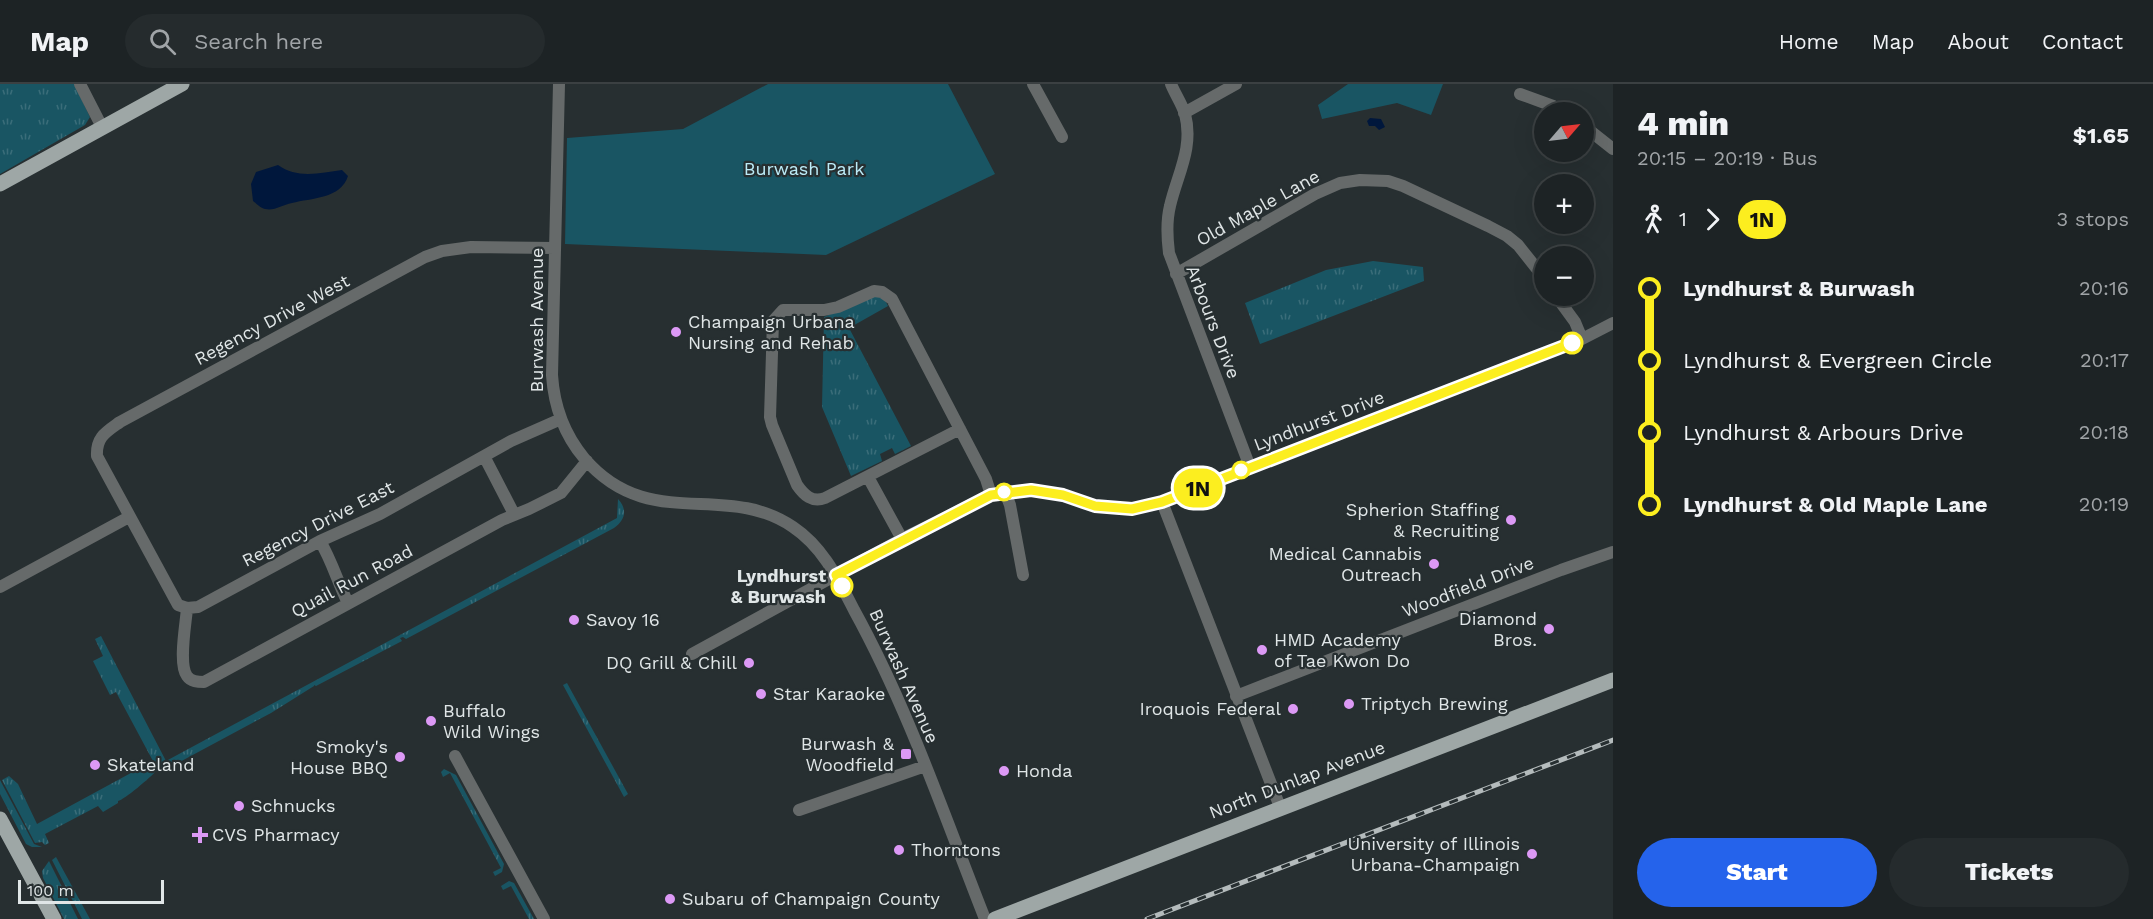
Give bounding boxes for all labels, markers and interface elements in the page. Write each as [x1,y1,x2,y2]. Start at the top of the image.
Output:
search box [125,14,545,68]
text: Map [30,25,89,58]
icon: search [146,25,179,58]
text: Search here [194,29,323,54]
text: Home [1779,29,1839,54]
text: Map [1872,29,1915,54]
text: About [1948,29,2009,54]
text: Contact [2042,29,2123,54]
north arrow [1534,102,1594,162]
map controls [1534,102,1594,306]
text: 4 min [1637,104,1729,143]
text: $1.65 [2073,123,2129,148]
text: 20:15 – 20:19 · Bus [1637,146,1818,170]
park label: Burwash Park [744,158,864,179]
street label: Old Maple Lane [1192,165,1323,250]
button: + [1534,174,1594,234]
icon: walk [1637,203,1670,236]
icon: forward [1696,203,1729,236]
text: 1 [1679,207,1687,231]
text: 1N [1750,207,1774,232]
text: 3 stops [2057,207,2129,231]
button: − [1534,246,1594,306]
street label: Burwash Avenue [526,248,547,392]
street label: Arbours Drive [1182,262,1245,381]
street label: Regency Drive West [191,270,353,369]
text: Lyndhurst & Burwash [1683,276,1915,301]
text: 20:16 [2079,276,2129,300]
place label: Champaign Urbana Nursing and Rehab [688,311,855,353]
marker: Champaign Urbana Nursing and Rehab [669,325,683,339]
unlabelled marker [1561,332,1583,354]
text: Lyndhurst & Evergreen Circle [1683,348,1992,373]
text: 20:17 [2080,348,2129,372]
street label: Lyndhurst Drive [1251,386,1387,455]
text: Lyndhurst & Arbours Drive [1683,420,1964,445]
text: 20:18 [2079,420,2129,444]
unlabelled marker [1232,461,1250,479]
line badge: 1N [1171,468,1225,508]
street label: Regency Drive East [238,476,398,571]
text: 1N [1186,476,1210,501]
unlabelled marker [995,483,1013,501]
text: Lyndhurst & Old Maple Lane [1683,492,1988,517]
text: 20:19 [2079,492,2129,516]
place label: Spherion Staffing & Recruiting [1346,499,1499,541]
marker: Spherion Staffing & Recruiting [1504,513,1518,527]
street label: Quail Run Road [287,540,416,621]
place label: Medical Cannabis Outreach [1268,543,1422,585]
street label: Woodfield Drive [1399,552,1537,621]
marker: Medical Cannabis Outreach [1427,557,1441,571]
place label: Lyndhurst & Burwash [731,565,826,607]
marker: Lyndhurst & Burwash [831,575,853,597]
street label: Burwash Avenue [865,605,944,746]
place label: Diamond Bros. [1459,608,1537,650]
place label: Savoy 16 [586,609,660,630]
marker: Savoy 16 [567,613,581,627]
marker: Diamond Bros. [1542,622,1556,636]
place label: HMD Academy of Tae Kwon Do [1274,629,1410,671]
marker: HMD Academy of Tae Kwon Do [1255,643,1269,657]
place label: DQ Grill & Chill [606,652,737,673]
marker: DQ Grill & Chill [742,656,756,670]
place label: Star Karaoke [773,683,885,704]
marker: Star Karaoke [754,687,768,701]
place label: Triptych Brewing [1361,693,1508,714]
marker: Triptych Brewing [1342,697,1356,711]
place label: Iroquois Federal [1139,698,1281,719]
place label: Buffalo Wild Wings [443,700,540,742]
marker: Iroquois Federal [1286,702,1300,716]
marker: Buffalo Wild Wings [424,714,438,728]
place label: Burwash & Woodfield [801,733,895,775]
place label: Smoky's House BBQ [290,736,388,778]
street label: North Dunlap Avenue [1206,736,1388,823]
marker: Burwash & Woodfield [899,747,913,761]
marker: Smoky's House BBQ [393,750,407,764]
place label: Skateland [107,754,194,775]
marker: Skateland [88,758,102,772]
place label: Honda [1016,760,1072,781]
marker: Honda [997,764,1011,778]
place label: Schnucks [251,795,336,816]
marker: Schnucks [232,799,246,813]
place label: CVS Pharmacy [212,824,340,845]
marker: CVS Pharmacy [193,828,207,842]
place label: University of Illinois Urbana-Champaign [1348,833,1520,875]
button: Start [1637,838,1877,907]
button: Tickets [1889,838,2129,907]
place label: Thorntons [911,839,1001,860]
marker: Thorntons [892,843,906,857]
marker: University of Illinois Urbana-Champaign [1525,847,1539,861]
scale bar [18,877,164,904]
text: 100 m [27,881,74,900]
place label: Subaru of Champaign County [682,888,941,909]
marker: Subaru of Champaign County [663,892,677,906]

